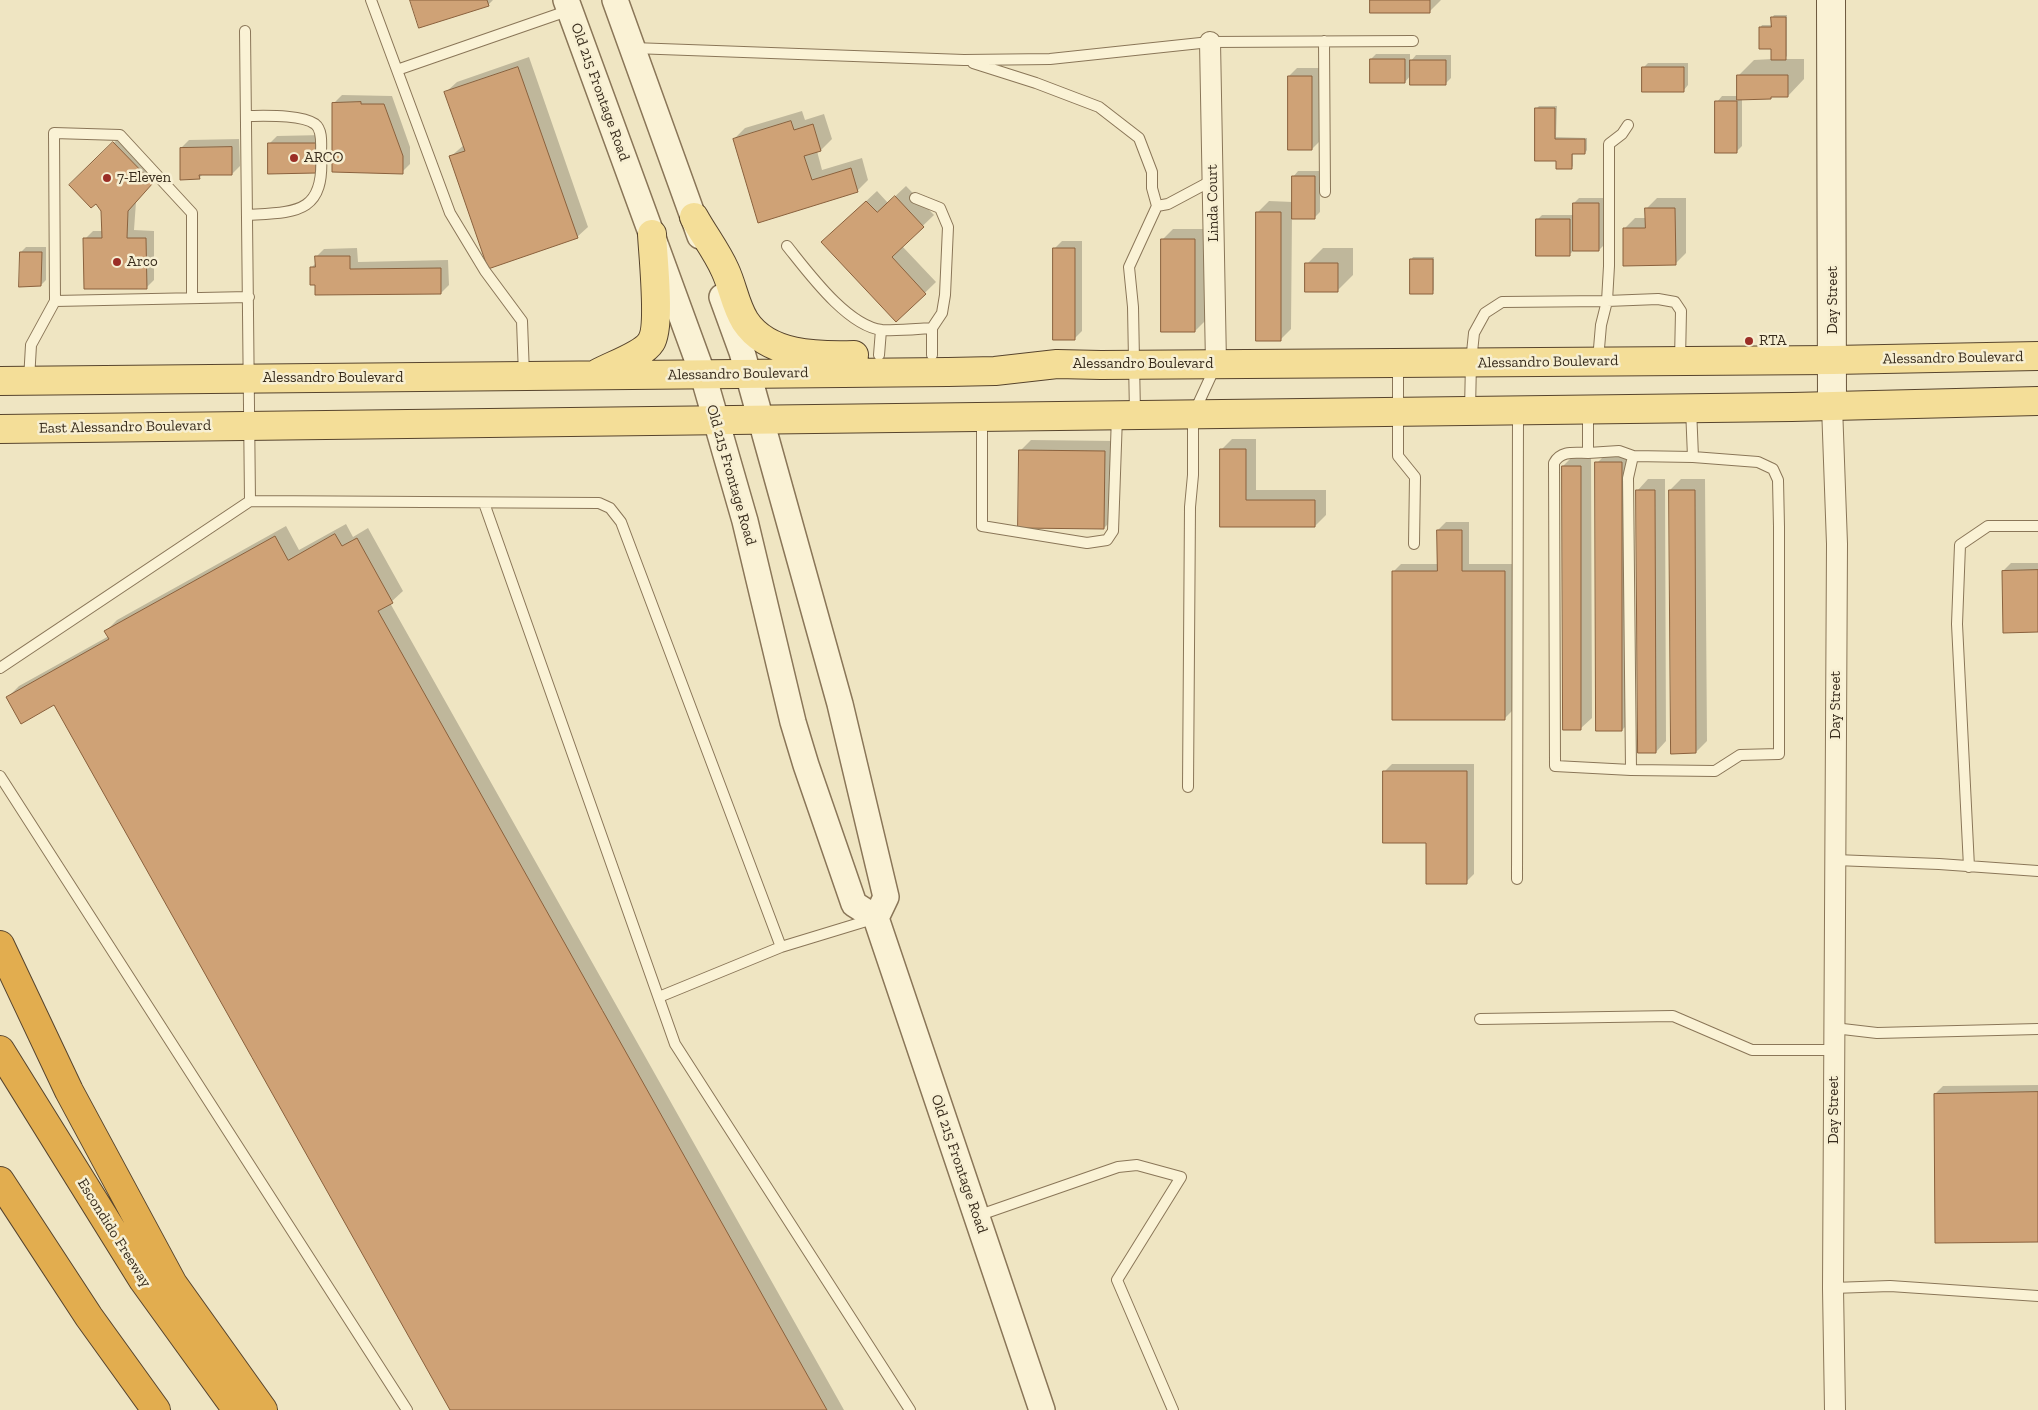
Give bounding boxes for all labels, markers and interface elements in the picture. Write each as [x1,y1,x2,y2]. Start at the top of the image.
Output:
street label: Old 215 Frontage Road [567,20,633,164]
place label: ARCO [304,149,343,167]
marker: ARCO [288,152,300,164]
street label: Linda Court [1203,164,1223,242]
place label: 7-Eleven [117,169,171,187]
marker: 7-Eleven [101,172,113,184]
place label: Arco [127,253,158,271]
marker: Arco [111,256,123,268]
street label: Day Street [1824,266,1842,334]
place label: RTA [1759,332,1786,350]
marker: RTA [1743,335,1755,347]
street label: Alessandro Boulevard [1882,348,2024,368]
street label: Alessandro Boulevard [1477,352,1619,372]
street label: Alessandro Boulevard [1073,355,1213,373]
street label: Alessandro Boulevard [667,364,809,384]
street label: Alessandro Boulevard [263,369,403,387]
street label: Old 215 Frontage Road [702,403,760,547]
street label: East Alessandro Boulevard [39,416,211,438]
street label: Day Street [1827,671,1845,739]
street label: Day Street [1825,1076,1843,1144]
street label: Old 215 Frontage Road [927,1092,991,1236]
street label: Escondido Freeway [73,1175,155,1291]

